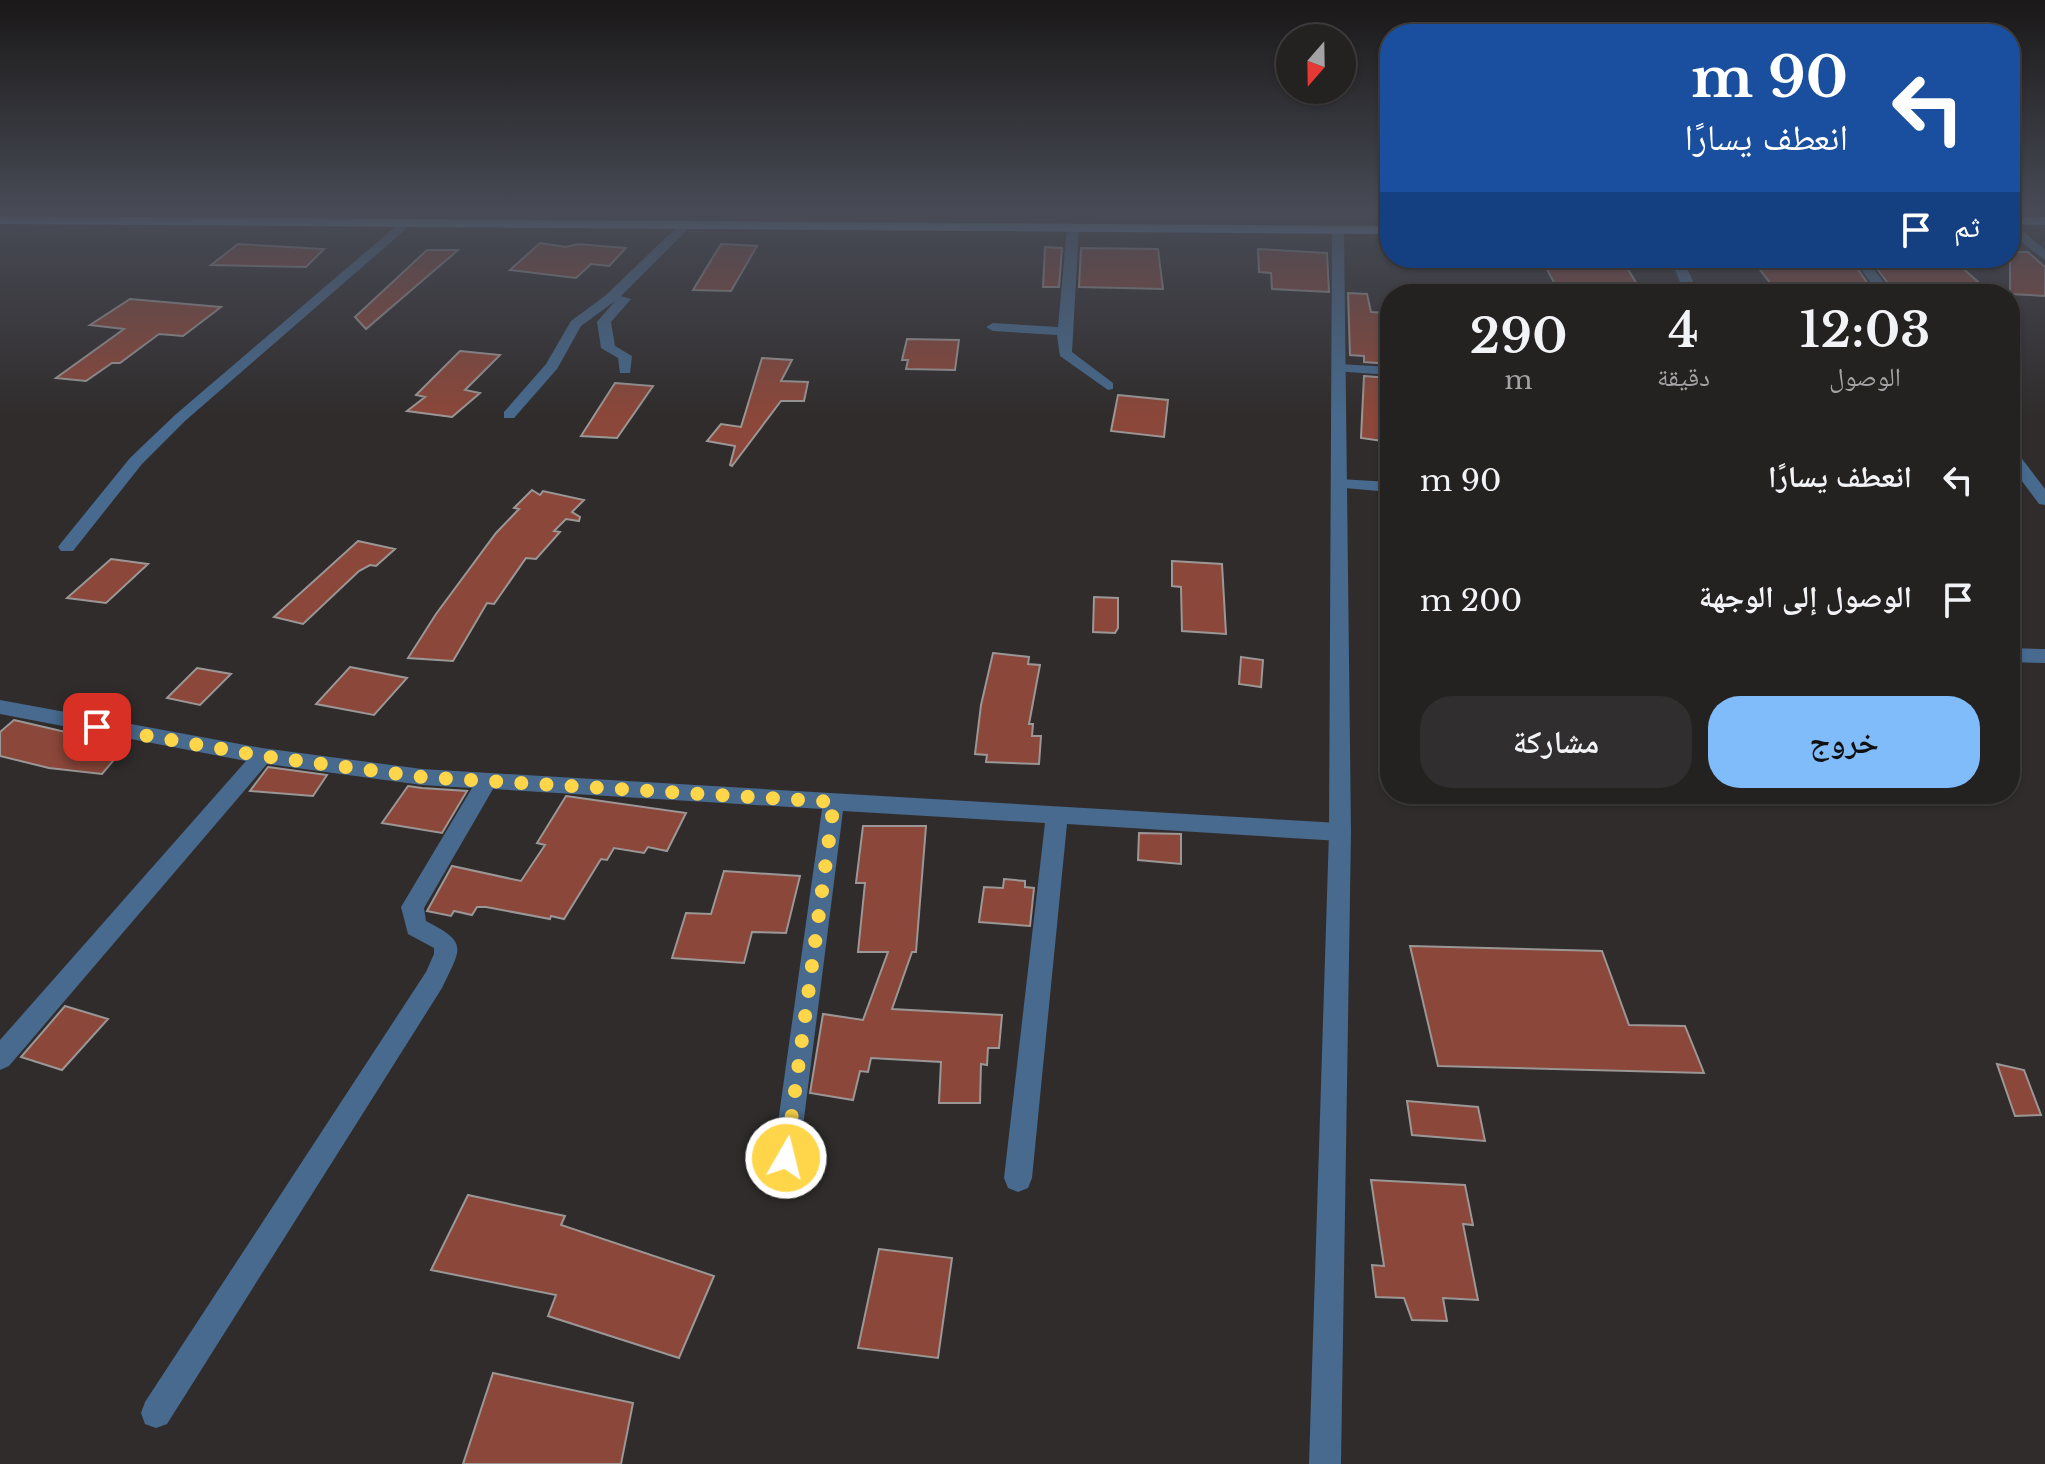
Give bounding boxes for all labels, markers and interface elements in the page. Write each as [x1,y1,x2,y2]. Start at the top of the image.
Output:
north arrow [1276,24,1356,104]
map controls [1276,24,1356,104]
text: 90 m [1691,43,1848,112]
icon: left [1876,56,1980,160]
text: انعطف يسارًا [1684,115,1848,160]
icon: arrive [1894,208,1938,252]
text: ثم [1954,208,1980,245]
text: 4 [1668,300,1699,360]
text: 12:03 [1799,300,1931,360]
text: 290 [1469,306,1568,366]
text: دقيقة [1657,361,1710,393]
text: الوصول [1829,361,1901,393]
text: m [1505,364,1532,396]
text: انعطف يسارًا [1768,458,1912,495]
icon: left [1936,458,1980,502]
text: 90 m [1420,462,1502,499]
text: الوصول إلى الوجهة [1699,578,1912,615]
icon: arrive [1936,578,1980,622]
text: 200 m [1420,582,1522,619]
pin [63,693,131,761]
button: مشاركة [1420,696,1692,788]
button: خروج [1708,696,1980,788]
icon: arrive [75,705,119,749]
position arrow [744,1116,828,1200]

